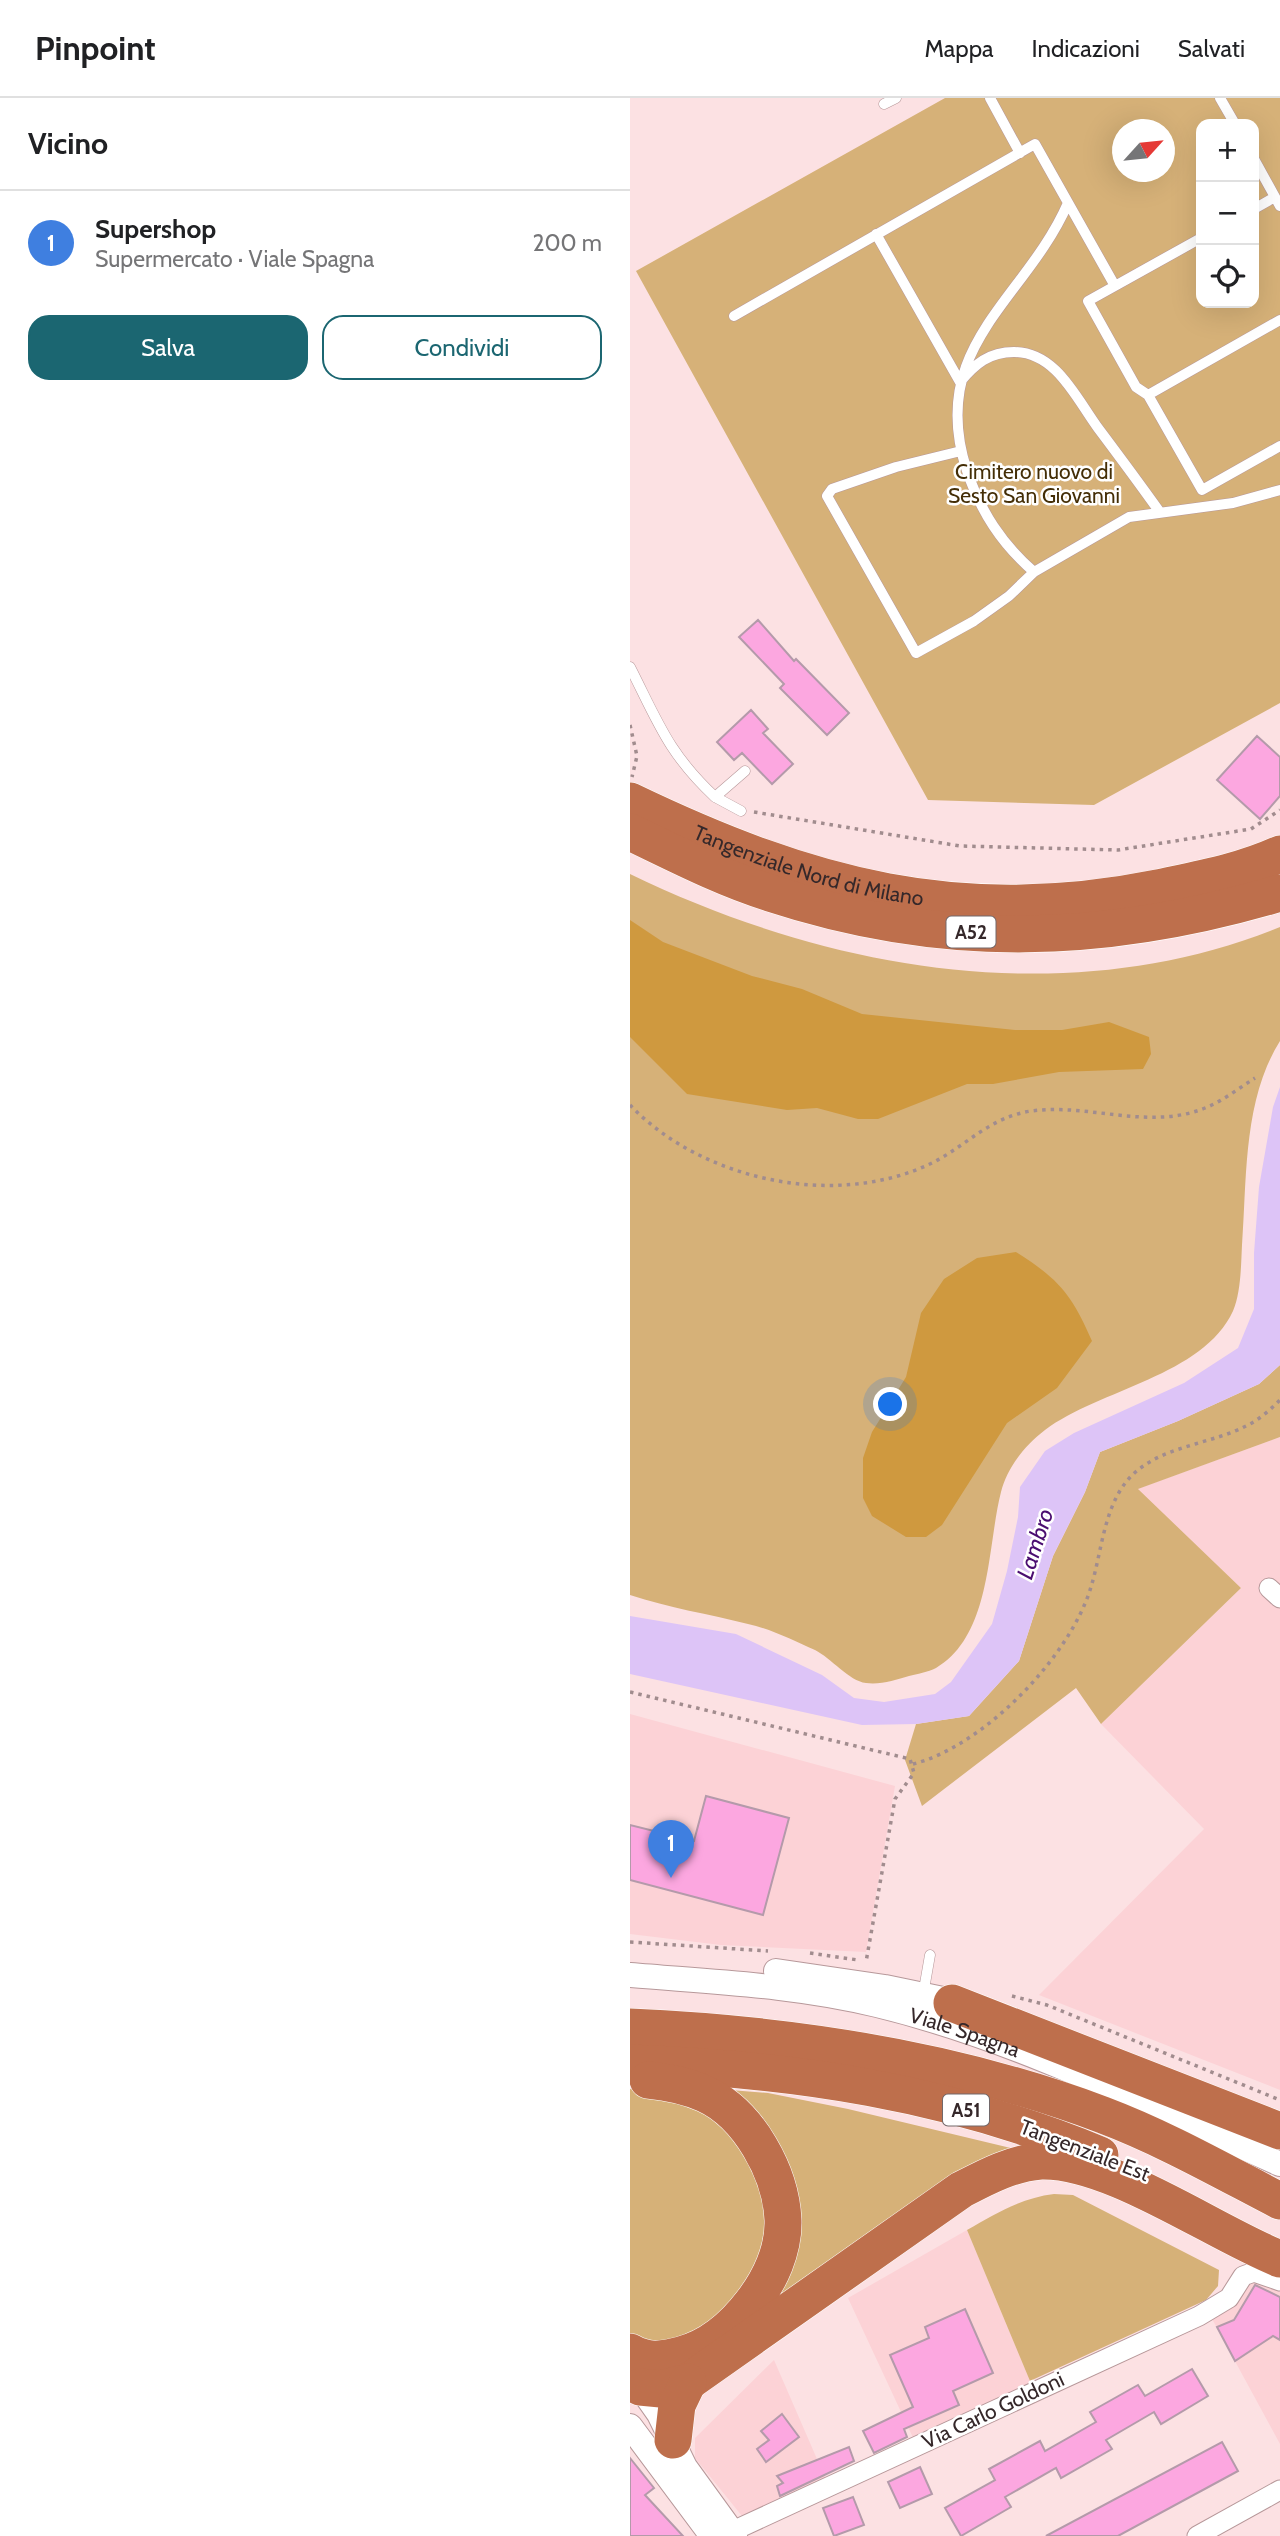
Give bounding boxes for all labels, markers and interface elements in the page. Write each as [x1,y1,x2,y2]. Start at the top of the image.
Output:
text: Pinpoint [35,28,156,68]
text: Mappa [924,34,994,63]
text: Indicazioni [1032,34,1140,63]
text: Salvati [1178,34,1245,63]
north arrow [1112,119,1175,182]
map controls [1196,119,1259,308]
button: + [1196,119,1259,182]
text: Vicino [28,125,108,162]
button: − [1196,182,1259,245]
text: Supershop [95,213,216,245]
text: 1 [47,229,55,257]
text: 200 m [532,229,602,257]
text: Supermercato · Viale Spagna [95,245,374,273]
button: locate [1196,245,1259,308]
button: Salva [28,315,308,380]
button: Condividi [322,315,602,380]
park label: Cimitero nuovo di Sesto San Giovanni [948,459,1120,508]
street label: Tangenziale Nord di Milano [690,819,925,910]
road number: A52 [946,916,996,947]
your location [873,1387,907,1421]
water label: Lambro [1011,1505,1059,1583]
pin: 1 [648,1820,694,1878]
street label: Viale Spagna [907,2002,1024,2062]
road number: A51 [943,2094,989,2126]
street label: Tangenziale Est [1017,2114,1153,2186]
street label: Via Carlo Goldoni [918,2366,1068,2454]

